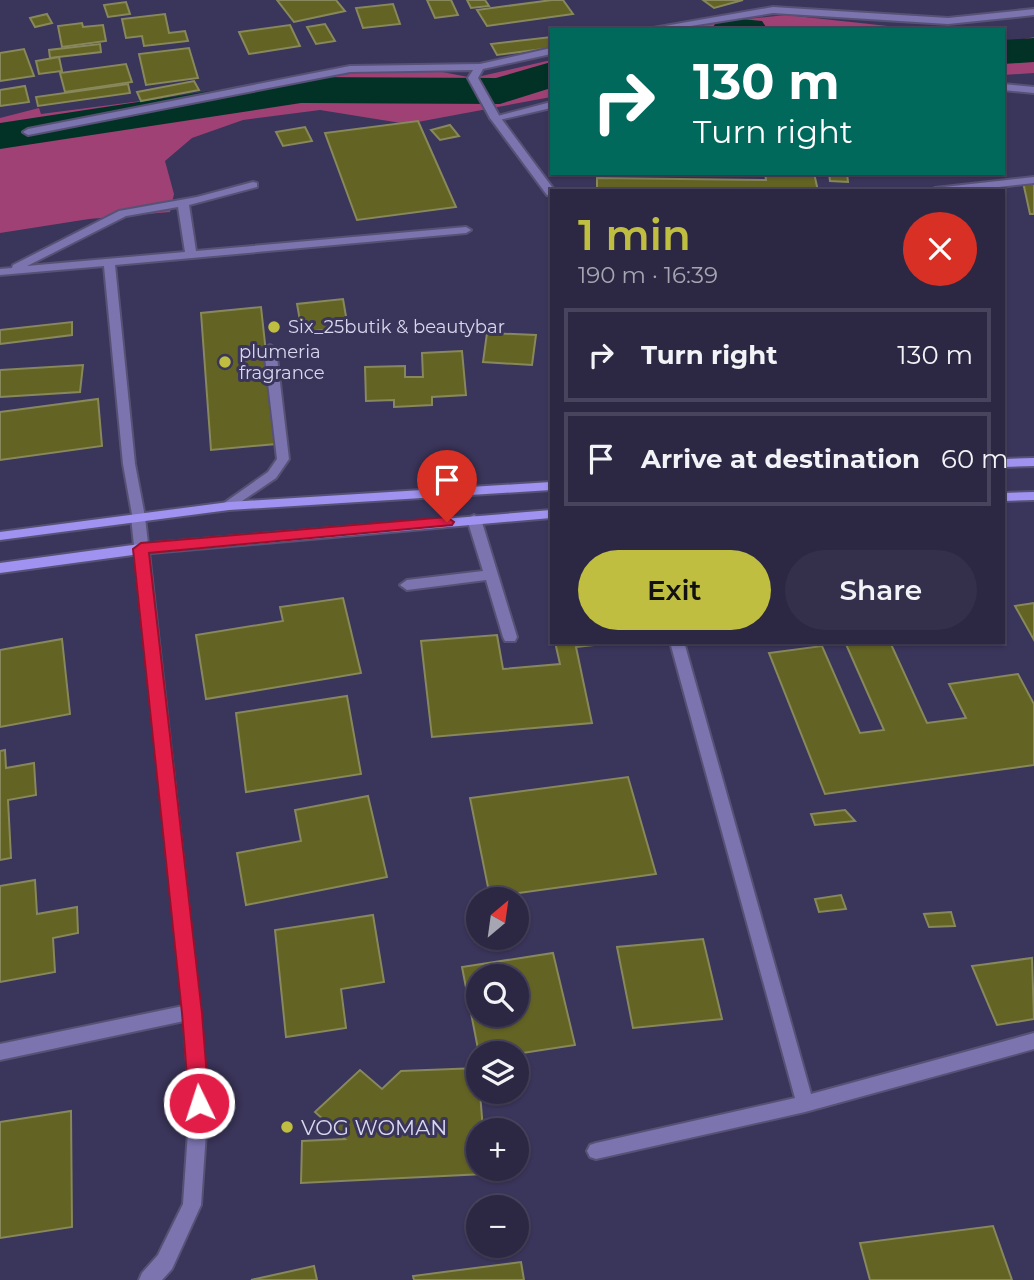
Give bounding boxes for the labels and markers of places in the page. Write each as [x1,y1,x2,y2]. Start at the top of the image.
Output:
place label: Six_25butik & beautybar [288,316,505,338]
marker: Six_25butik & beautybar [266,319,282,335]
place label: plumeria fragrance [239,341,325,384]
marker: plumeria fragrance [217,354,233,370]
pin [417,450,477,522]
place label: VOG WOMAN [301,1115,447,1140]
marker: VOG WOMAN [279,1119,295,1135]

